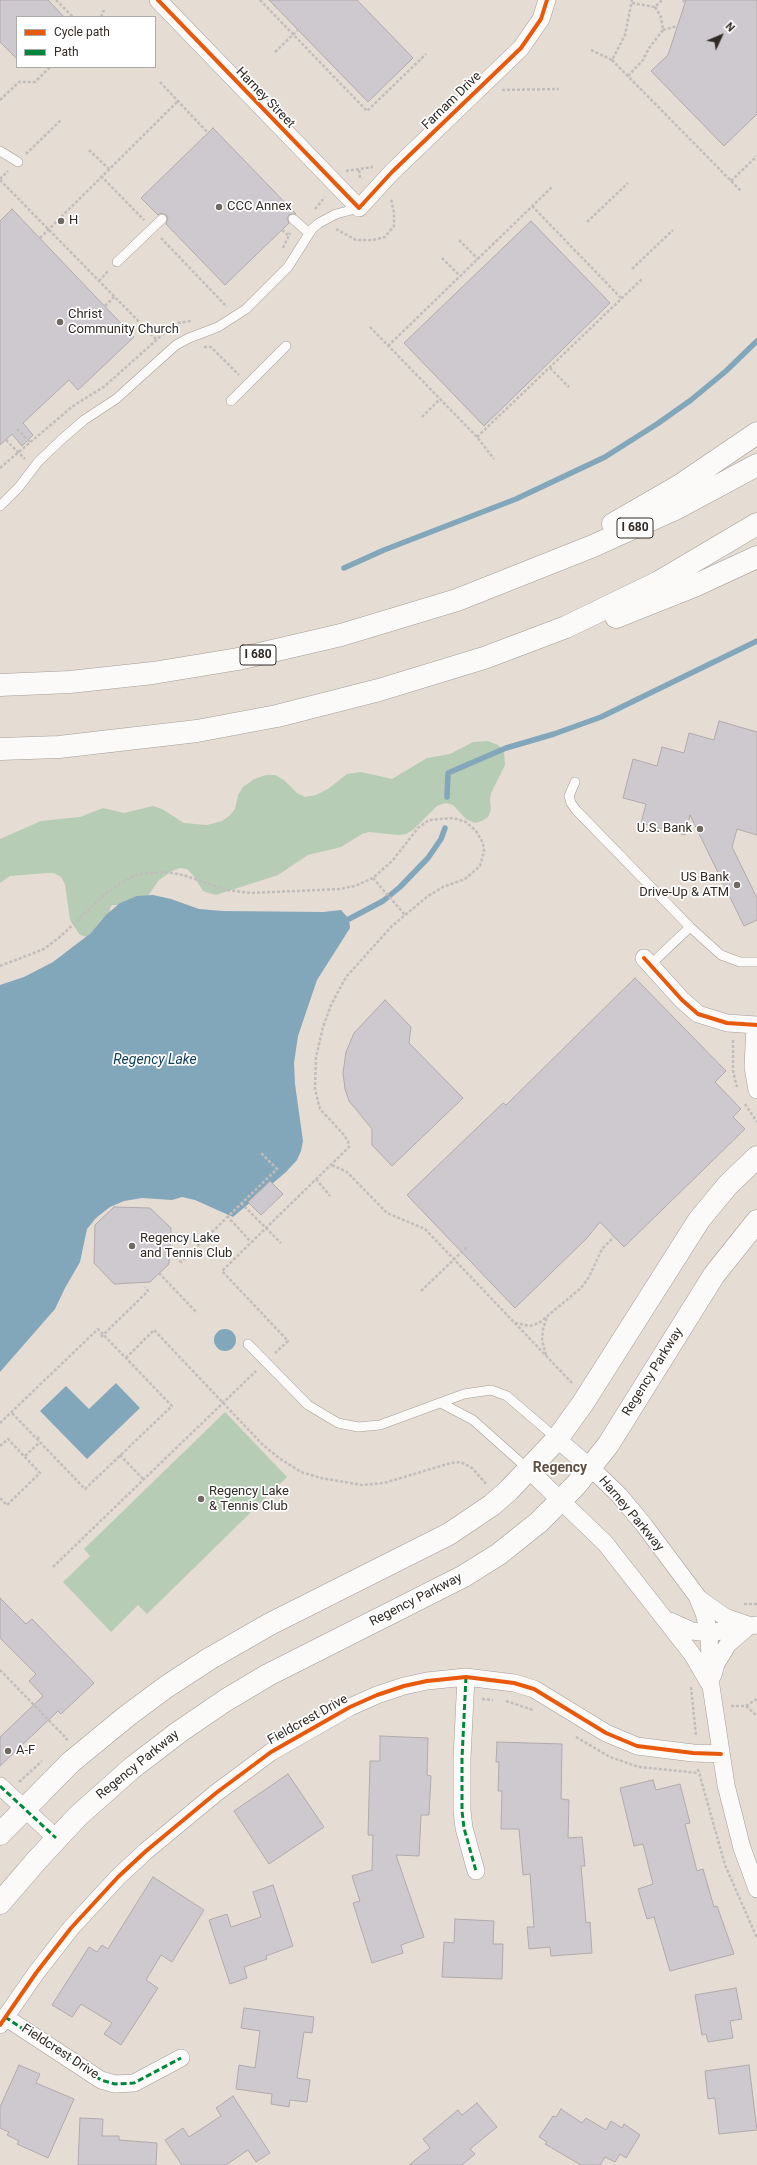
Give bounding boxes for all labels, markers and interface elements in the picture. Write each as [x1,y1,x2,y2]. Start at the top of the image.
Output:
legend [16,16,156,68]
north arrow [701,16,741,56]
text: N [723,20,737,35]
text: Cycle path [54,25,110,39]
text: Path [54,45,79,59]
street label: Harney Street [232,64,298,132]
street label: Farnam Drive [419,69,485,133]
place label: CCC Annex [227,199,292,215]
marker: CCC Annex [214,202,224,212]
place label: H [69,213,78,229]
marker: H [56,216,66,226]
place label: Christ Community Church [68,307,179,338]
marker: Christ Community Church [55,317,65,327]
road number: I 680 [617,518,653,538]
road number: I 680 [240,645,276,665]
place label: U.S. Bank [637,821,692,837]
marker: U.S. Bank [695,824,705,834]
place label: US Bank Drive-Up & ATM [639,870,729,901]
marker: US Bank Drive-Up & ATM [732,880,742,890]
water label: Regency Lake [113,1052,197,1068]
place label: Regency Lake and Tennis Club [140,1231,232,1262]
marker: Regency Lake and Tennis Club [127,1241,137,1251]
street label: Regency Parkway [619,1325,687,1419]
district label: Regency [533,1460,587,1476]
street label: Harney Parkway [595,1473,667,1555]
place label: Regency Lake & Tennis Club [209,1484,289,1515]
marker: Regency Lake & Tennis Club [196,1494,206,1504]
street label: Regency Parkway [367,1570,465,1630]
street label: Fieldcrest Drive [265,1692,351,1748]
street label: Regency Parkway [94,1727,182,1803]
place label: A-F [16,1743,35,1759]
marker: A-F [3,1746,13,1756]
street label: Fieldcrest Drive [18,2021,102,2083]

